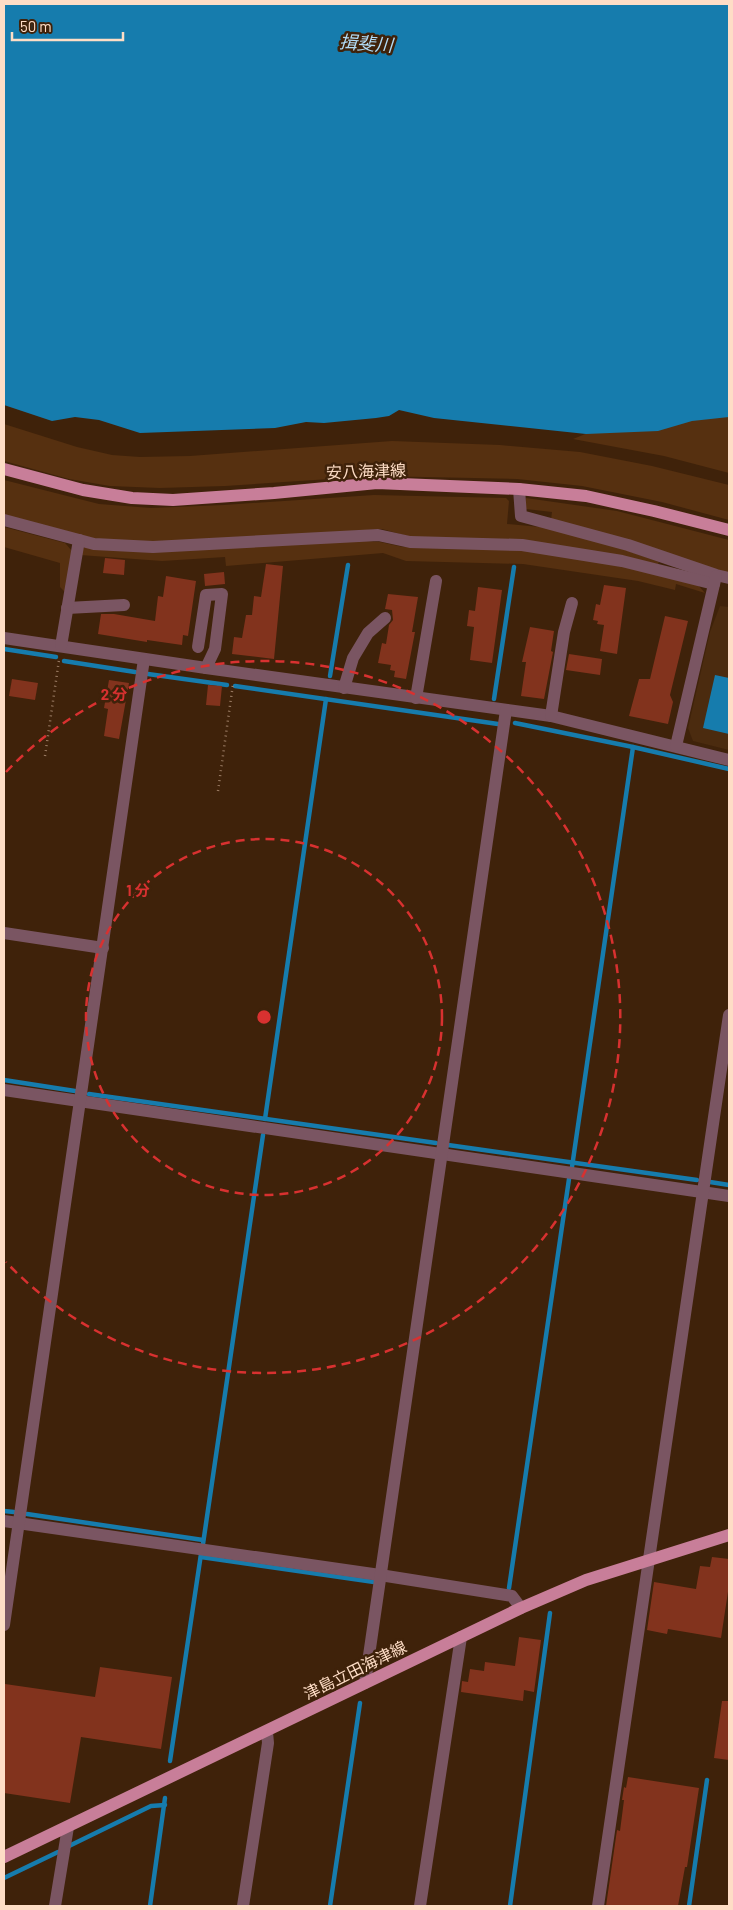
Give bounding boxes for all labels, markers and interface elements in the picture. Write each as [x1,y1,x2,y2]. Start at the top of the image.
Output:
scale bar [12,10,124,42]
text: 50 m [20,17,52,35]
water label: 揖斐川 [338,30,396,56]
street label: 安八海津線 [326,460,406,481]
text: 2 分 [101,685,127,703]
text: 1 分 [126,881,150,899]
centre of rings [255,1008,273,1026]
street label: 津島立田海津線 [300,1636,409,1703]

